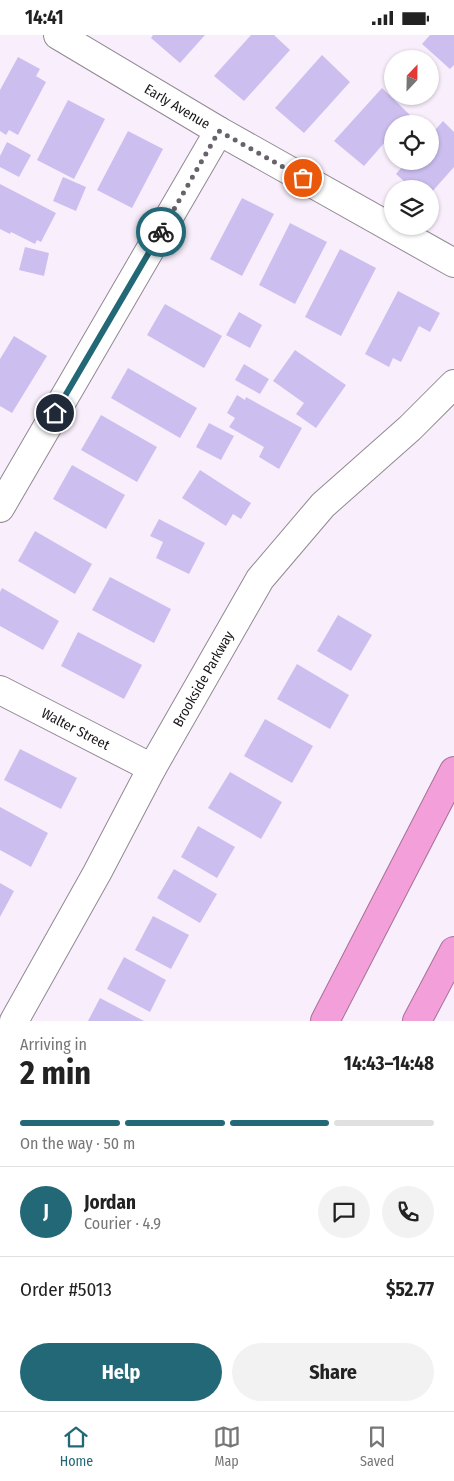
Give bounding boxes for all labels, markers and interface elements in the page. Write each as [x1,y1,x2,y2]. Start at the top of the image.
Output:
text: 14:41 [25,6,64,29]
north arrow [384,50,439,105]
map controls [384,50,439,235]
street label: Early Avenue [142,80,213,132]
button: locate [384,115,439,170]
pin [282,157,324,199]
icon: bag [289,164,317,192]
button: layers [384,180,439,235]
courier [136,207,186,257]
icon: bike [147,218,175,246]
pin [34,392,76,434]
icon: home [41,399,69,427]
street label: Brookside Parkway [169,627,237,730]
street label: Walter Street [39,704,113,754]
text: Arriving in [20,1035,87,1054]
text: 14:43–14:48 [344,1052,434,1075]
text: 2 min [20,1054,91,1092]
text: On the way · 50 m [20,1134,135,1153]
button: chat [318,1186,370,1238]
button: phone [382,1186,434,1238]
text: Jordan [84,1191,136,1214]
text: J [43,1200,49,1223]
text: Courier · 4.9 [84,1214,161,1233]
text: Order #5013 [20,1278,112,1301]
text: $52.77 [386,1278,434,1301]
button: Help [20,1343,222,1401]
button: Share [232,1343,434,1401]
tab: Home [60,1423,93,1470]
tab: Map [213,1423,241,1470]
tab: Saved [360,1423,394,1470]

